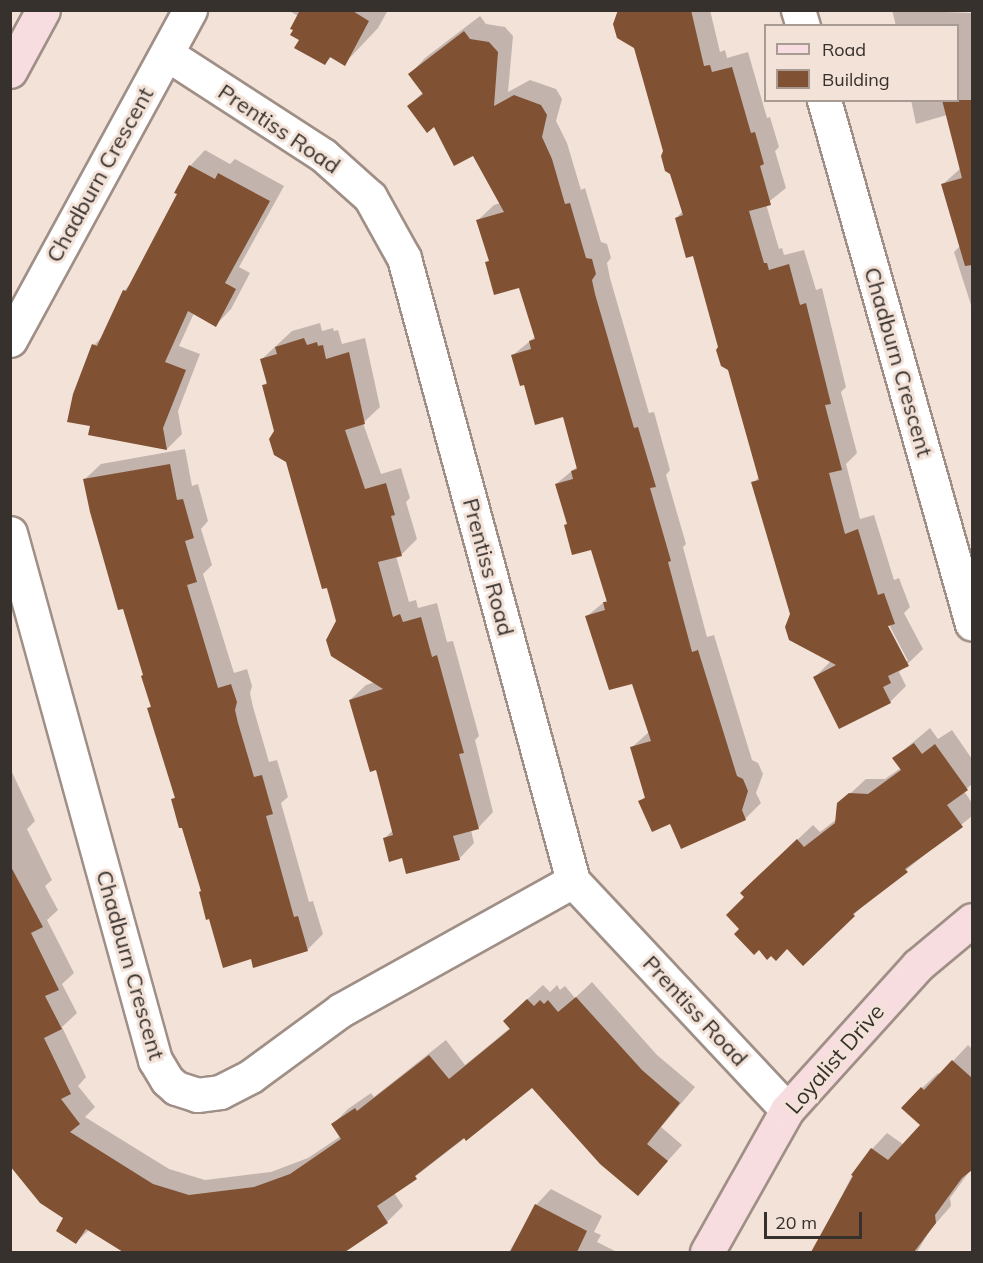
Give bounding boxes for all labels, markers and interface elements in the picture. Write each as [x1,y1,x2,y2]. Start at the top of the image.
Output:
legend [764,24,959,102]
text: Road [822,38,866,61]
text: Building [822,68,890,91]
street label: Prentiss Road [213,79,345,179]
street label: Chadburn Crescent [41,83,159,267]
street label: Chadburn Crescent [858,264,938,460]
street label: Prentiss Road [457,495,519,639]
street label: Chadburn Crescent [90,867,170,1063]
street label: Prentiss Road [637,950,753,1072]
street label: Loyalist Drive [780,999,890,1119]
scale bar [767,1200,864,1238]
text: 20 m [775,1211,817,1234]

